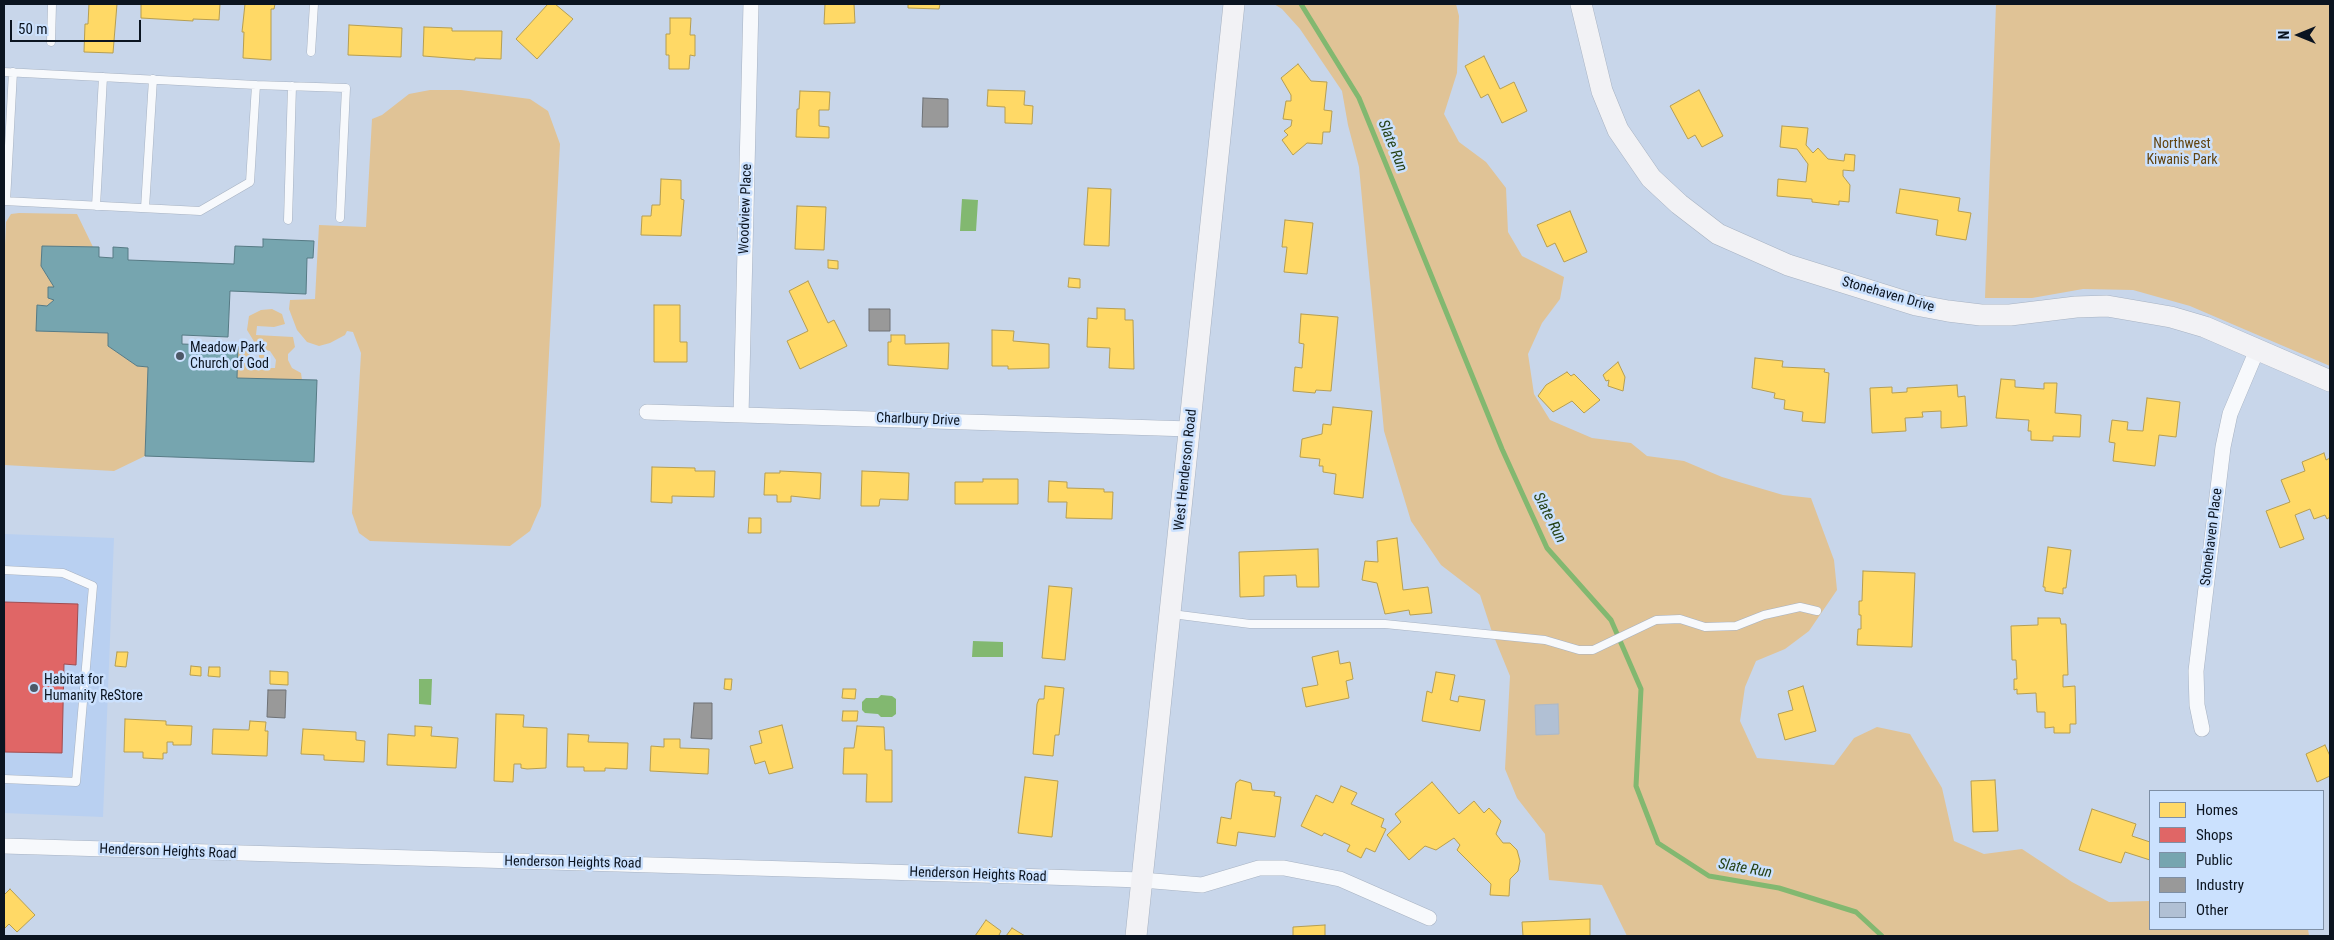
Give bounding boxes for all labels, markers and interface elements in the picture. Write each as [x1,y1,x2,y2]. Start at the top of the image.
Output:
scale bar [12,10,144,42]
north arrow [2274,10,2324,60]
text: 50 m [18,20,48,38]
text: N [2276,31,2292,39]
water label: Slate Run [1374,118,1410,174]
park label: Northwest Kiwanis Park [2146,136,2218,168]
street label: Woodview Place [736,164,756,254]
street label: Stonehaven Drive [1840,274,1936,316]
place label: Meadow Park Church of God [190,340,269,372]
marker: Meadow Park Church of God [174,350,186,362]
street label: West Henderson Road [1171,408,1201,532]
street label: Charlbury Drive [876,410,960,430]
street label: Stonehaven Place [2198,487,2226,587]
water label: Slate Run [1529,490,1569,546]
place label: Habitat for Humanity ReStore [44,672,143,704]
marker: Habitat for Humanity ReStore [28,682,40,694]
legend [2149,790,2324,930]
text: Homes [2196,801,2238,819]
text: Shops [2196,826,2233,844]
street label: Henderson Heights Road [99,841,237,863]
text: Public [2196,851,2233,869]
street label: Henderson Heights Road [504,853,642,873]
water label: Slate Run [1717,855,1773,883]
street label: Henderson Heights Road [909,864,1047,886]
text: Industry [2196,876,2244,894]
text: Other [2196,901,2228,919]

